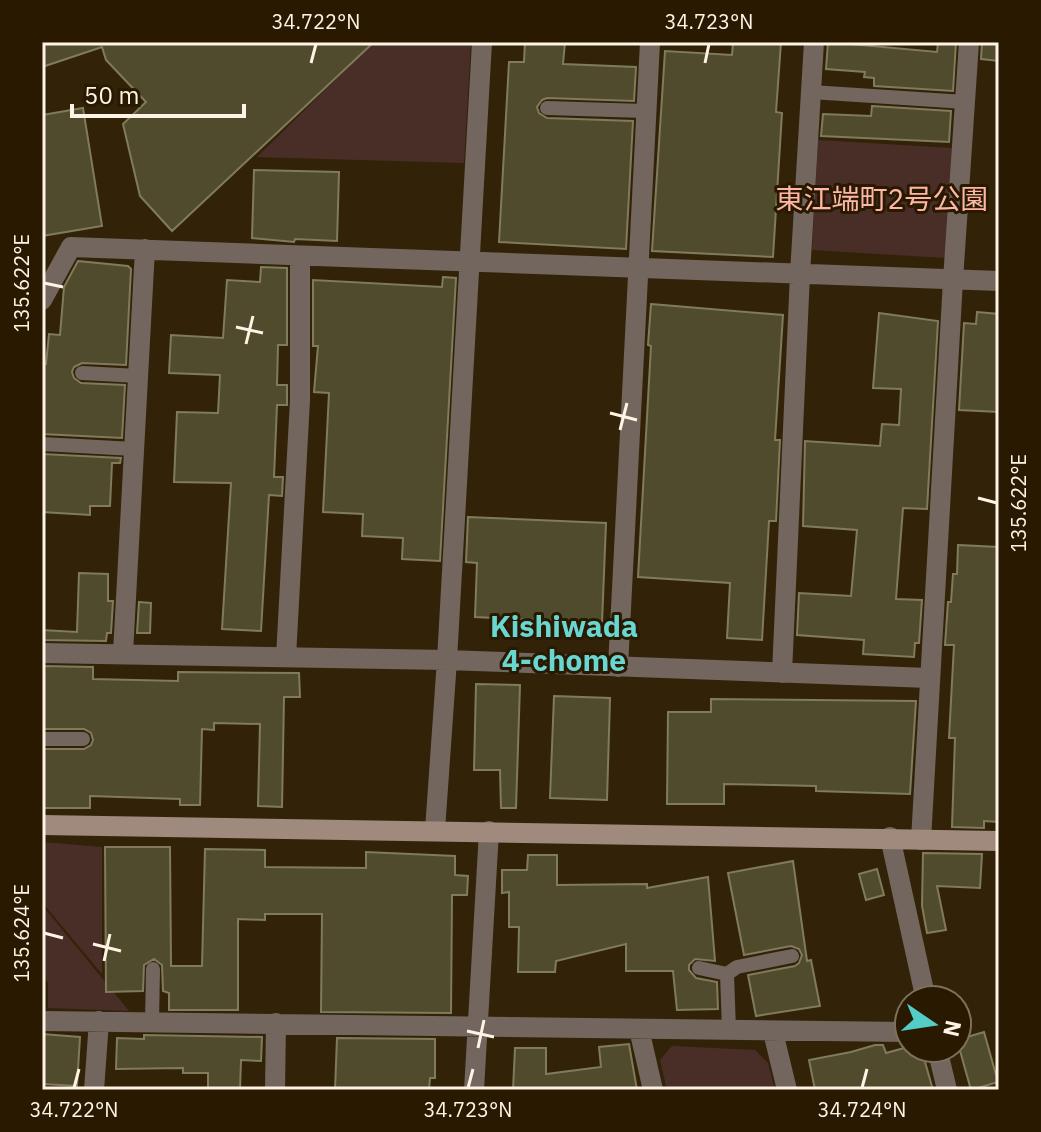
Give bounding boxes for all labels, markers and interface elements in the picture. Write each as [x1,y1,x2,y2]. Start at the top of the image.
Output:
text: 34.722°N [272,8,360,35]
text: 34.723°N [665,8,753,35]
scale bar [72,68,244,118]
text: 50 m [84,79,139,111]
park label: 東江端町2号公園 [776,180,988,217]
text: 135.622°E [8,234,35,332]
text: 135.622°E [1005,454,1032,552]
district label: Kishiwada 4-chome [490,606,638,679]
text: 135.624°E [8,884,35,982]
north arrow [893,984,973,1064]
text: N [937,1018,969,1040]
text: 34.722°N [30,1096,118,1123]
text: 34.723°N [424,1096,512,1123]
text: 34.724°N [818,1096,906,1123]

